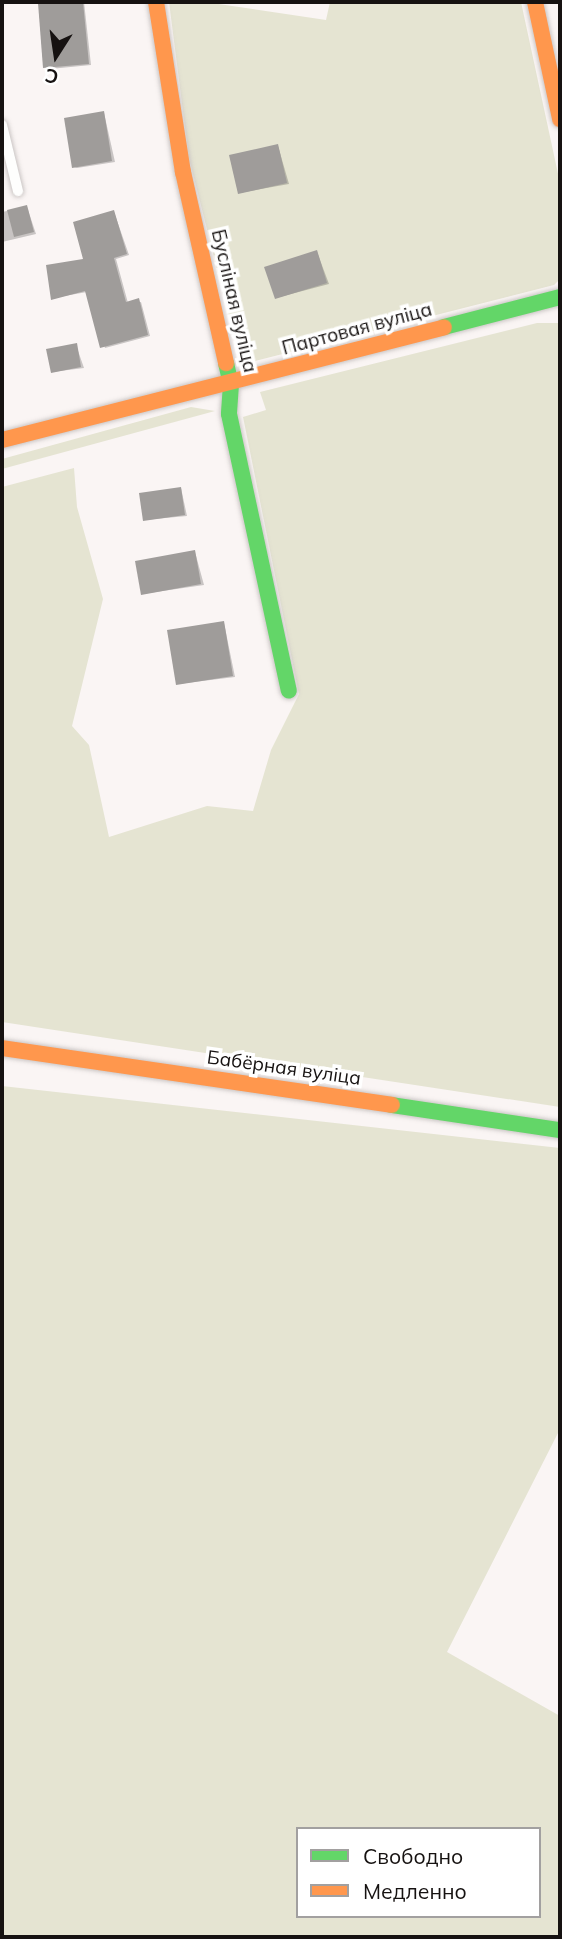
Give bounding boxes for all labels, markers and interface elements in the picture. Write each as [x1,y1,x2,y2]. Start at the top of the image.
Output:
north arrow [21,21,91,91]
text: С [43,63,61,90]
street label: Бусліная вуліца [206,227,262,375]
street label: Партовая вуліца [280,298,434,360]
street label: Бабёрная вуліца [205,1046,363,1090]
legend [296,1827,541,1918]
text: Свободно [363,1843,463,1869]
text: Медленно [363,1878,467,1904]

